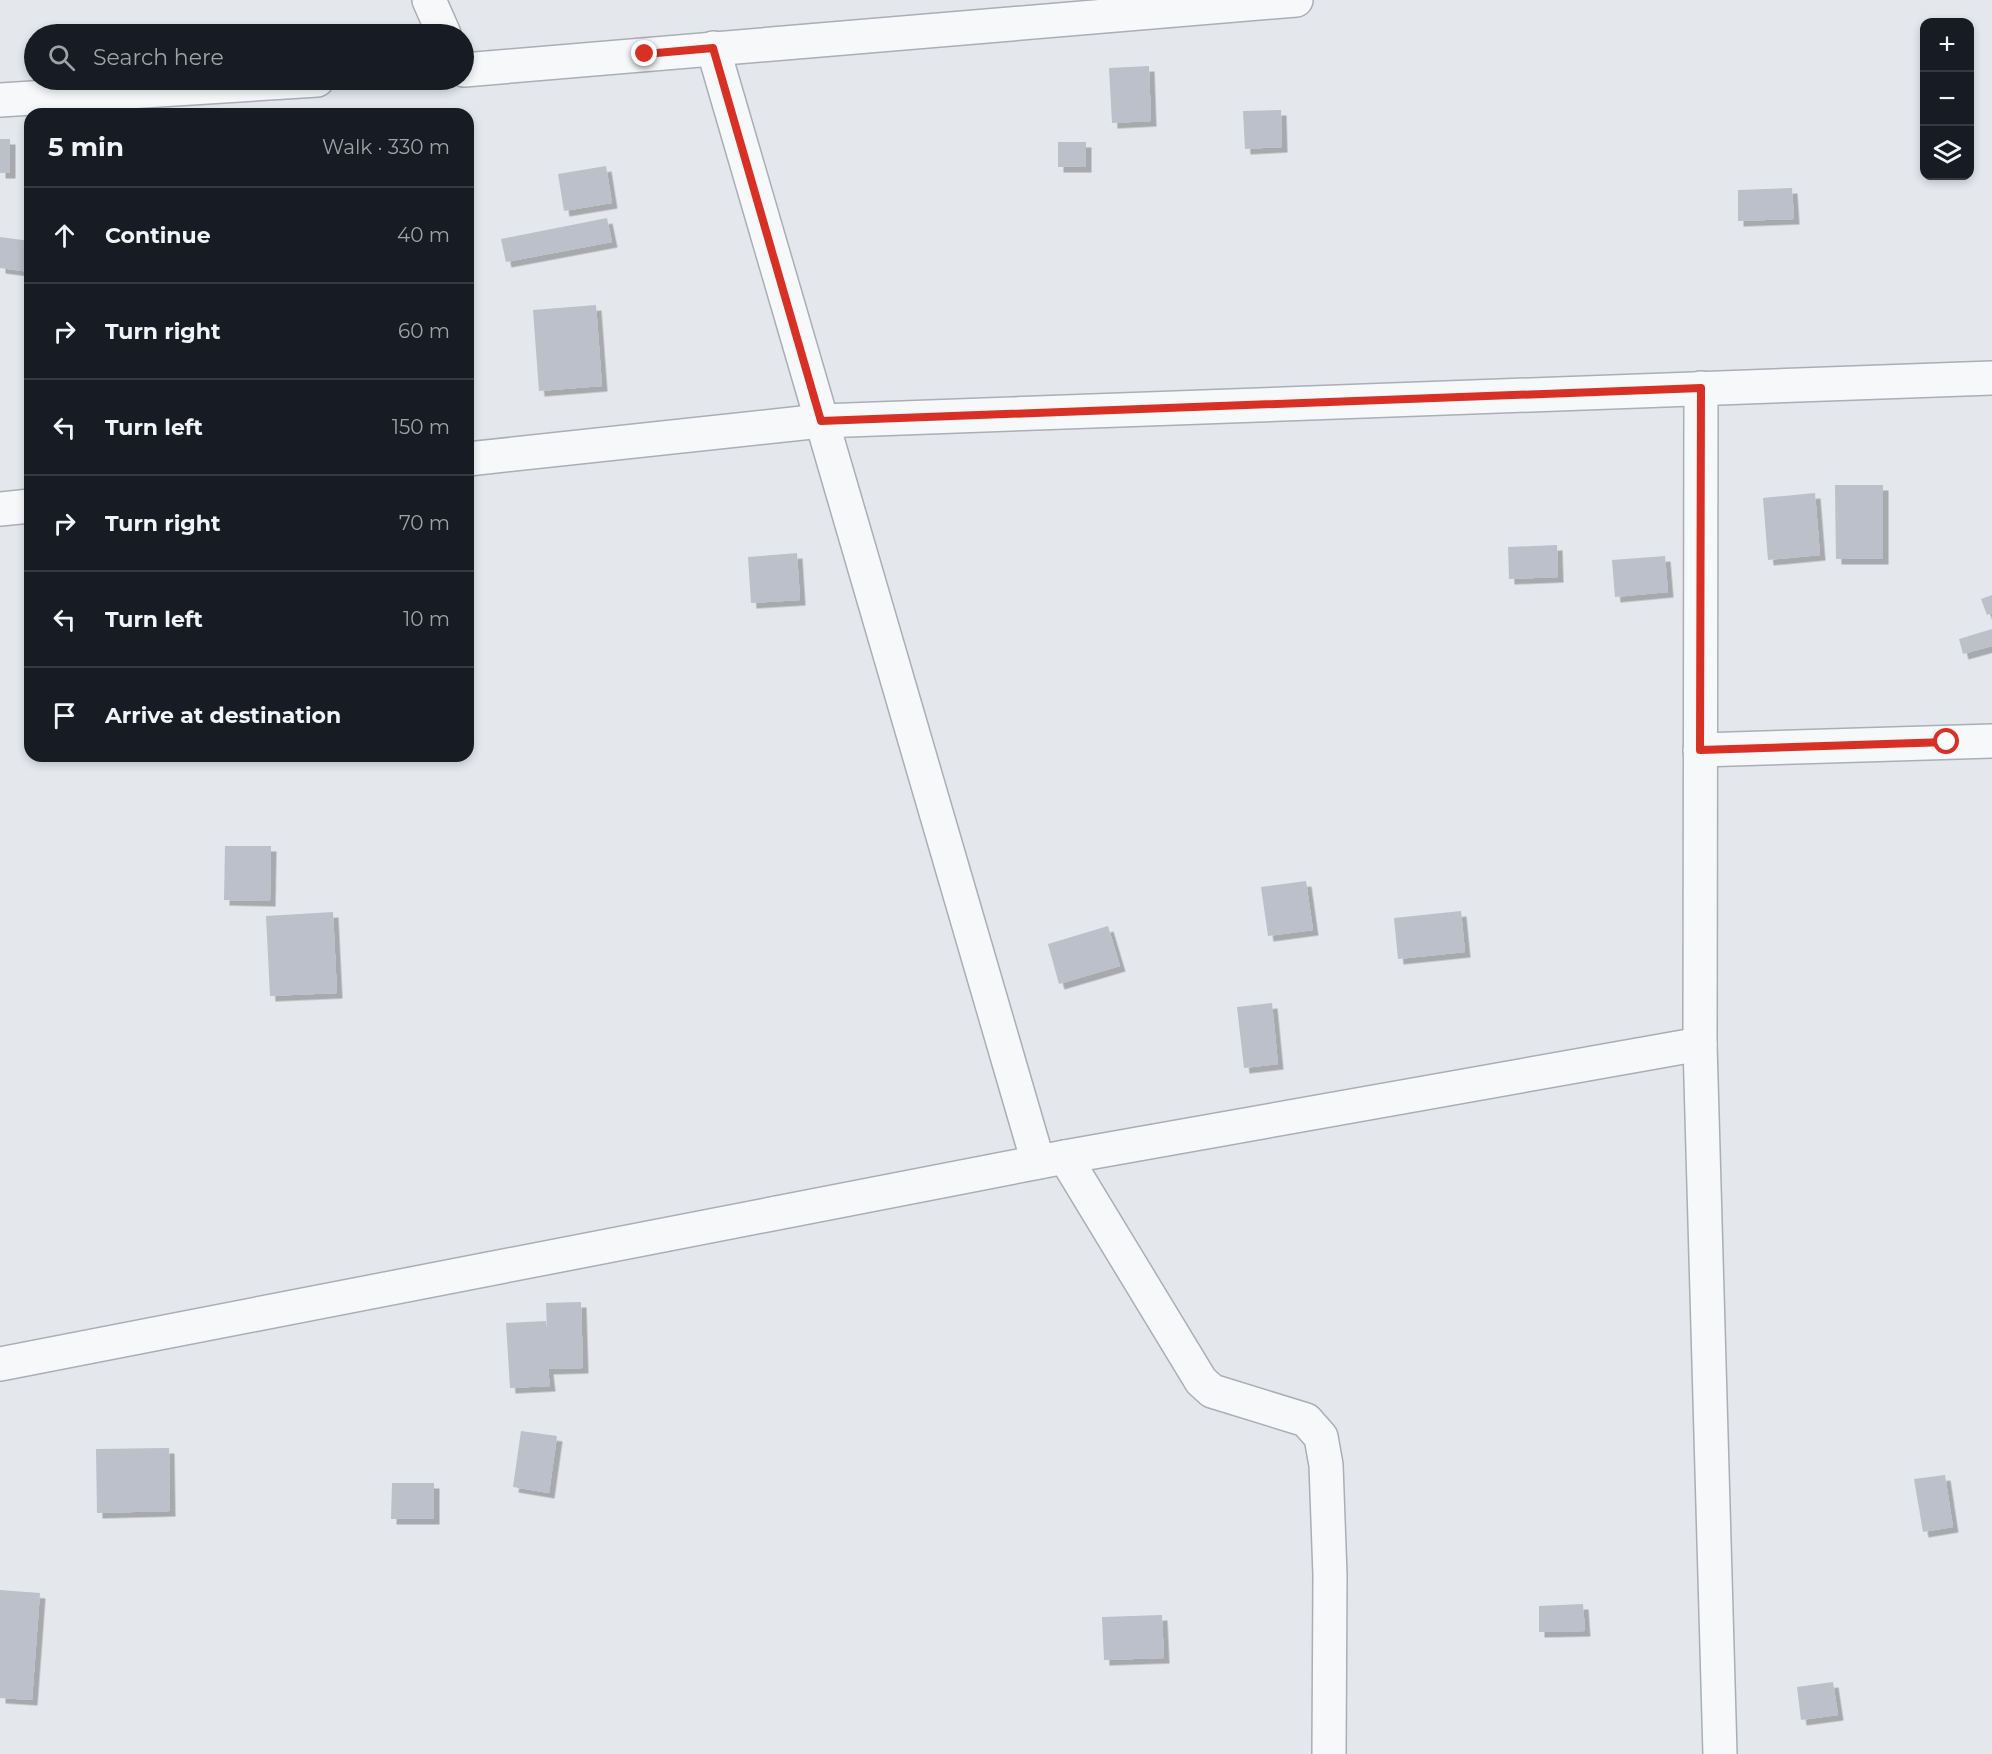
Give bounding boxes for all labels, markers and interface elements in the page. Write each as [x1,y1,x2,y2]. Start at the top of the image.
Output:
map controls [1920,18,1974,180]
button: + [1920,18,1974,72]
search box [24,24,474,90]
route end [631,40,657,66]
icon: search [45,41,78,74]
text: Search here [93,44,224,71]
button: − [1920,72,1974,126]
button: layers [1920,126,1974,180]
text: 5 min [48,131,124,163]
text: Walk · 330 m [322,135,450,159]
icon: ahead [48,219,81,252]
text: Continue [105,222,211,249]
text: 40 m [397,223,450,247]
icon: right [48,315,81,348]
text: Turn right [105,318,220,345]
text: 60 m [398,319,450,343]
icon: left [48,411,81,444]
text: Turn left [105,414,203,441]
text: 150 m [392,415,450,439]
icon: right [48,507,81,540]
text: Turn right [105,510,220,537]
text: 70 m [399,511,450,535]
icon: left [48,603,81,636]
text: Turn left [105,606,203,633]
text: 10 m [403,607,450,631]
icon: arrive [48,699,81,732]
text: Arrive at destination [105,702,341,729]
route start [1933,728,1959,754]

